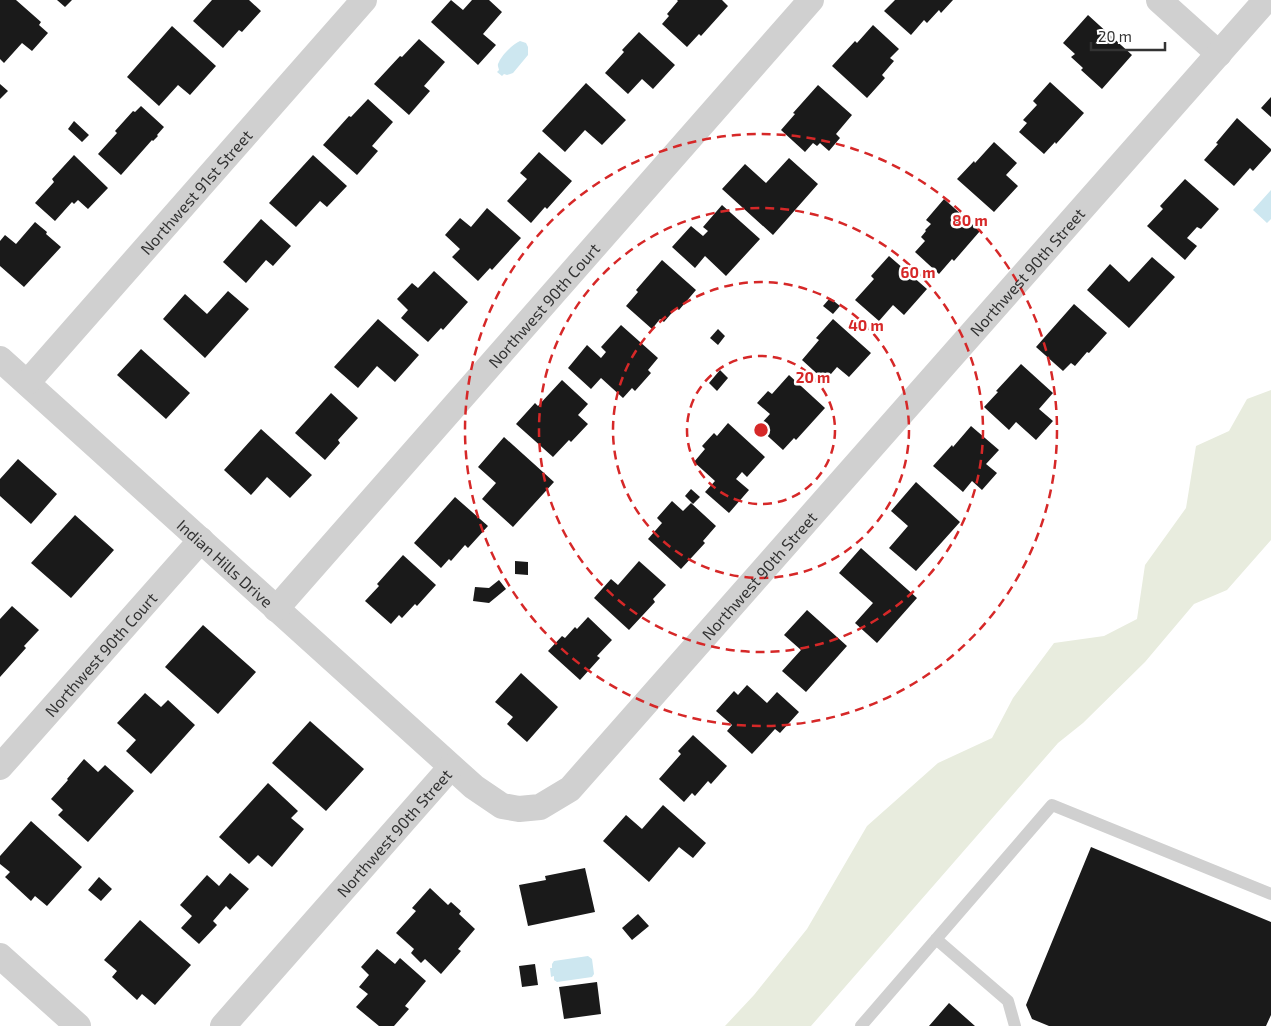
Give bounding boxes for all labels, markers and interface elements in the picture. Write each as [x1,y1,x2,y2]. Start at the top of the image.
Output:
scale bar [1091,20,1165,52]
text: 20 m [1098,27,1132,45]
street label: Northwest 91st Street [136,125,255,258]
street label: Northwest 90th Street [965,204,1088,339]
text: 80 m [952,211,988,229]
street label: Northwest 90th Court [484,239,603,371]
text: 60 m [901,263,935,281]
text: 40 m [848,316,884,334]
text: 20 m [796,368,830,386]
centre of rings [752,421,770,439]
street label: Northwest 90th Street [697,507,820,643]
street label: Indian Hills Drive [174,515,277,611]
street label: Northwest 90th Court [40,588,160,720]
street label: Northwest 90th Street [332,764,455,900]

